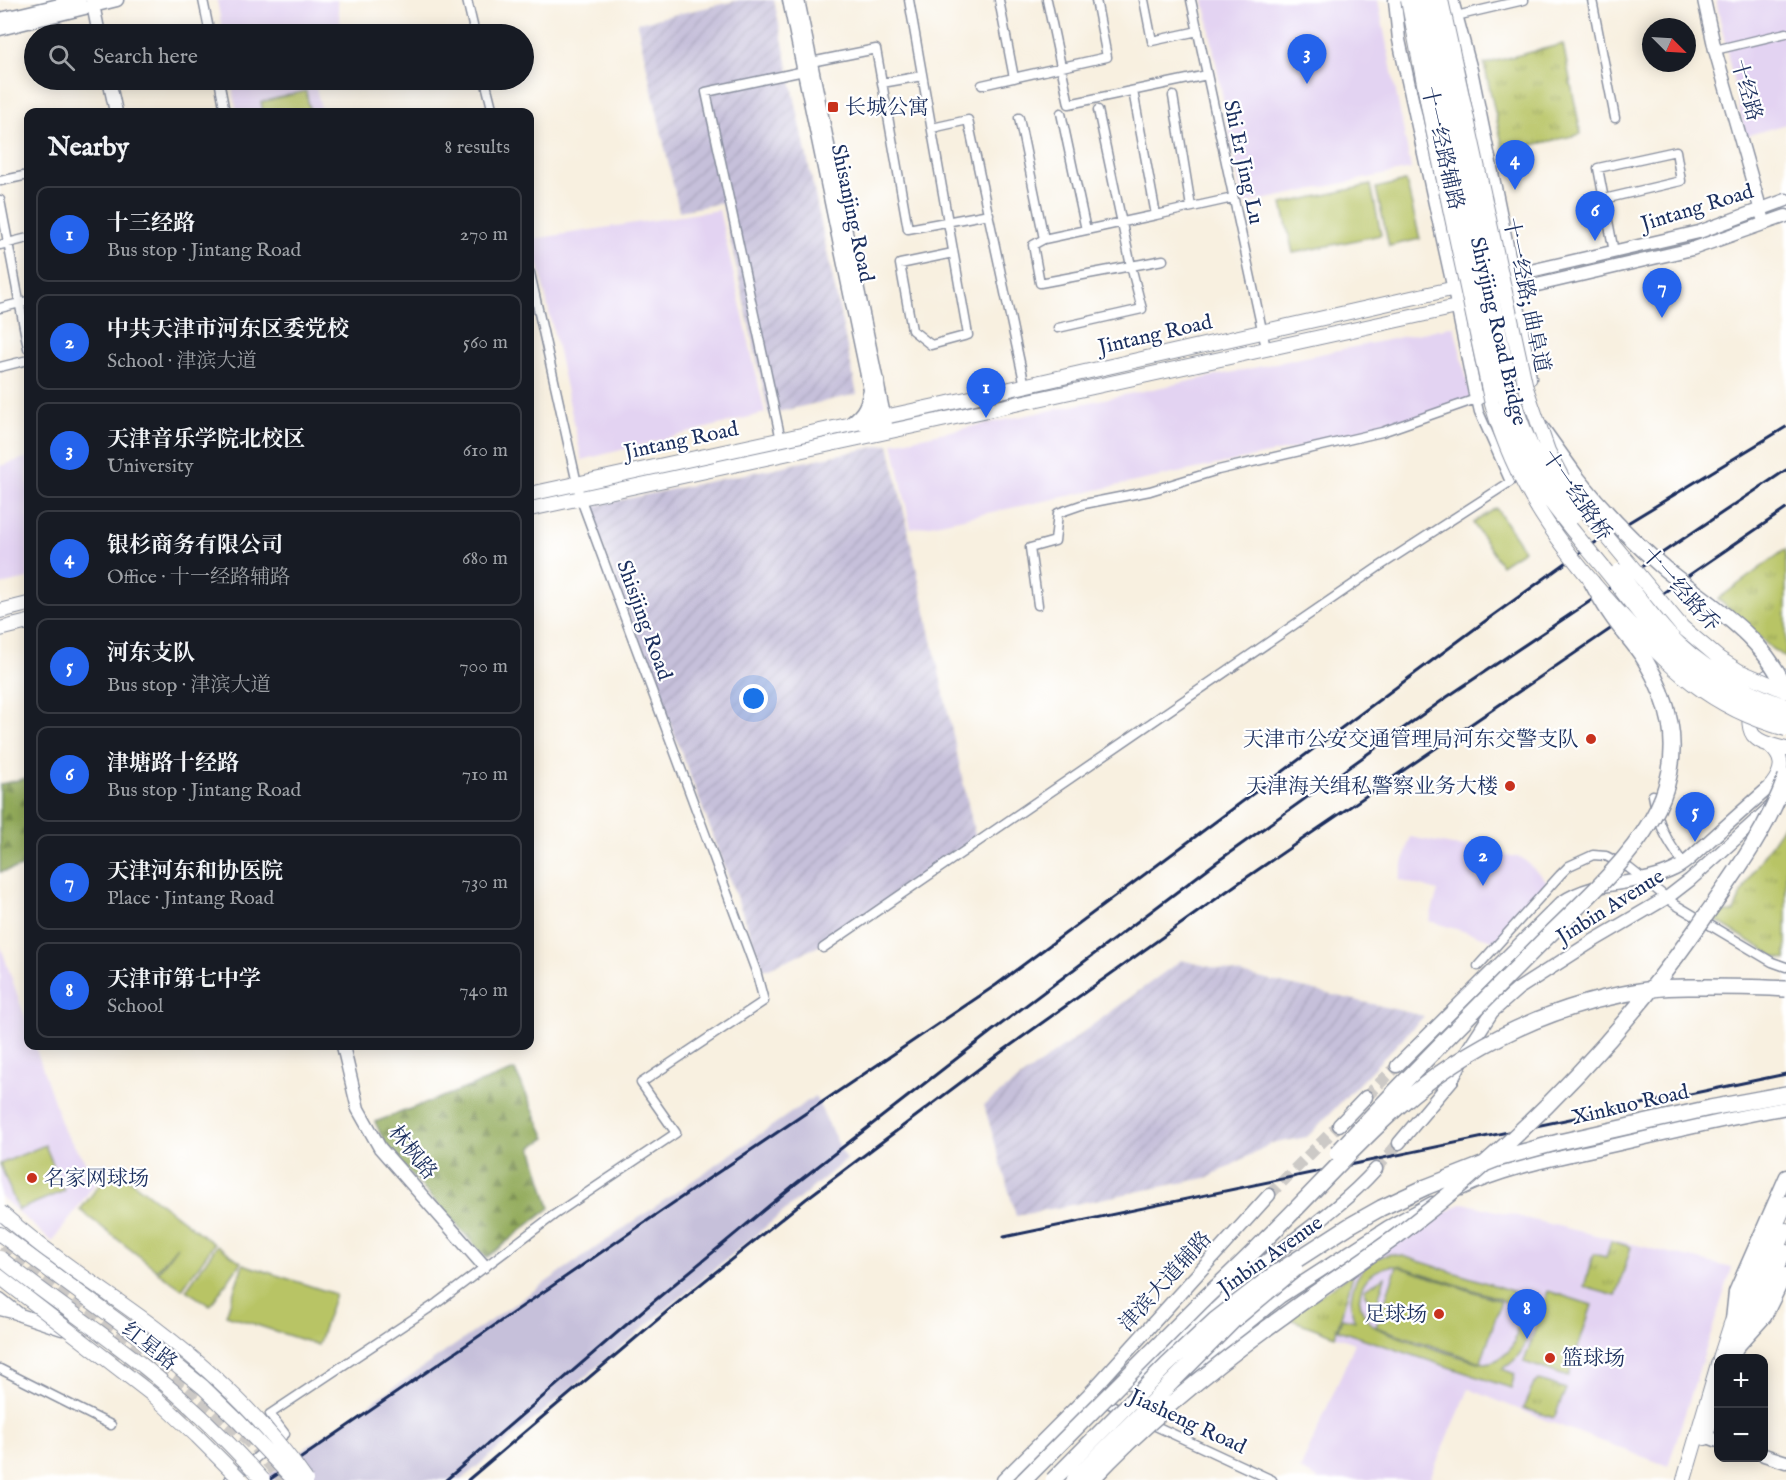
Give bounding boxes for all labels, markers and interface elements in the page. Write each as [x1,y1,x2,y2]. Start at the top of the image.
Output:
north arrow [1642,18,1696,72]
search box [24,24,534,90]
pin: 3 [1288,34,1326,84]
icon: search [45,41,78,74]
text: Search here [93,43,198,71]
street label: 十经路 [1724,56,1767,124]
street label: 十一经路辅路 [1414,84,1469,213]
place label: 长城公寓 [845,95,929,122]
street label: Shi Er Jing Lu [1216,98,1269,227]
marker: 长城公寓 [826,100,840,114]
text: Nearby [48,131,129,164]
text: 8 results [444,135,510,160]
pin: 4 [1496,140,1534,190]
street label: Shisanjing Road [824,142,879,286]
street label: Jintang Road [1636,178,1758,239]
pin: 6 [1576,192,1614,241]
text: 十三经路 [107,210,195,238]
street label: 十一经路; 曲阜道 [1496,215,1555,375]
text: 1 [66,222,73,247]
text: 270 m [460,222,508,247]
street label: Shiyijing Road Bridge [1463,234,1532,429]
text: Bus stop · Jintang Road [107,238,301,263]
pin: 7 [1642,268,1682,318]
street label: Jintang Road [1094,309,1216,362]
text: 中共天津市河东区委党校 [107,316,349,344]
text: 2 [65,330,74,355]
text: 560 m [463,330,508,355]
text: School · 津滨大道 [107,349,257,374]
pin: 1 [966,368,1006,418]
street label: Jintang Road [620,416,742,467]
text: 天津音乐学院北校区 [107,426,305,454]
text: 3 [66,438,73,463]
text: 610 m [463,438,508,463]
street label: 十一经路桥 [1535,445,1617,547]
text: University [107,454,194,479]
text: 银杉商务有限公司 [107,532,283,560]
street label: 十一经路乔 [1635,542,1725,638]
text: 4 [65,546,74,571]
text: 680 m [462,546,508,571]
street label: Shisijing Road [609,557,678,685]
text: Office · 十一经路辅路 [107,565,290,590]
text: 河东支队 [107,640,195,668]
text: 5 [66,654,73,679]
text: 700 m [459,654,508,679]
text: Bus stop · 津滨大道 [107,673,271,698]
your location [739,684,768,713]
place label: 天津市公安交通管理局河东交警支队 [1243,727,1579,754]
marker: 天津市公安交通管理局河东交警支队 [1584,732,1598,746]
text: 津塘路十经路 [107,750,239,778]
text: 6 [65,762,74,787]
text: 710 m [462,762,508,787]
place label: 天津海关缉私警察业务大楼 [1246,774,1498,801]
text: Bus stop · Jintang Road [107,778,301,803]
marker: 天津海关缉私警察业务大楼 [1503,779,1517,793]
pin: 5 [1676,792,1714,842]
pin: 2 [1464,836,1502,886]
text: 天津河东和协医院 [107,858,283,886]
street label: Jinbin Avenue [1550,863,1670,952]
text: 7 [65,870,74,895]
text: 730 m [462,870,508,895]
text: Place · Jintang Road [107,886,274,911]
text: 天津市第七中学 [107,966,261,994]
text: 8 [66,978,73,1003]
text: 740 m [459,978,508,1003]
text: School [107,994,163,1019]
street label: Xinkuo Road [1569,1079,1692,1132]
street label: 林枫路 [382,1120,442,1186]
place label: 名家网球场 [44,1166,149,1193]
marker: 名家网球场 [25,1171,39,1185]
street label: Jinbin Avenue [1212,1210,1329,1303]
street label: 津滨大道辅路 [1114,1226,1218,1338]
pin: 8 [1508,1290,1546,1339]
place label: 足球场 [1364,1302,1427,1329]
marker: 足球场 [1432,1307,1446,1321]
street label: 红星路 [116,1317,182,1377]
place label: 篮球场 [1562,1346,1625,1373]
marker: 篮球场 [1543,1351,1557,1365]
map controls [1714,1354,1768,1462]
button: + [1714,1354,1768,1408]
street label: Jiasheng Road [1123,1383,1251,1462]
button: − [1714,1408,1768,1462]

